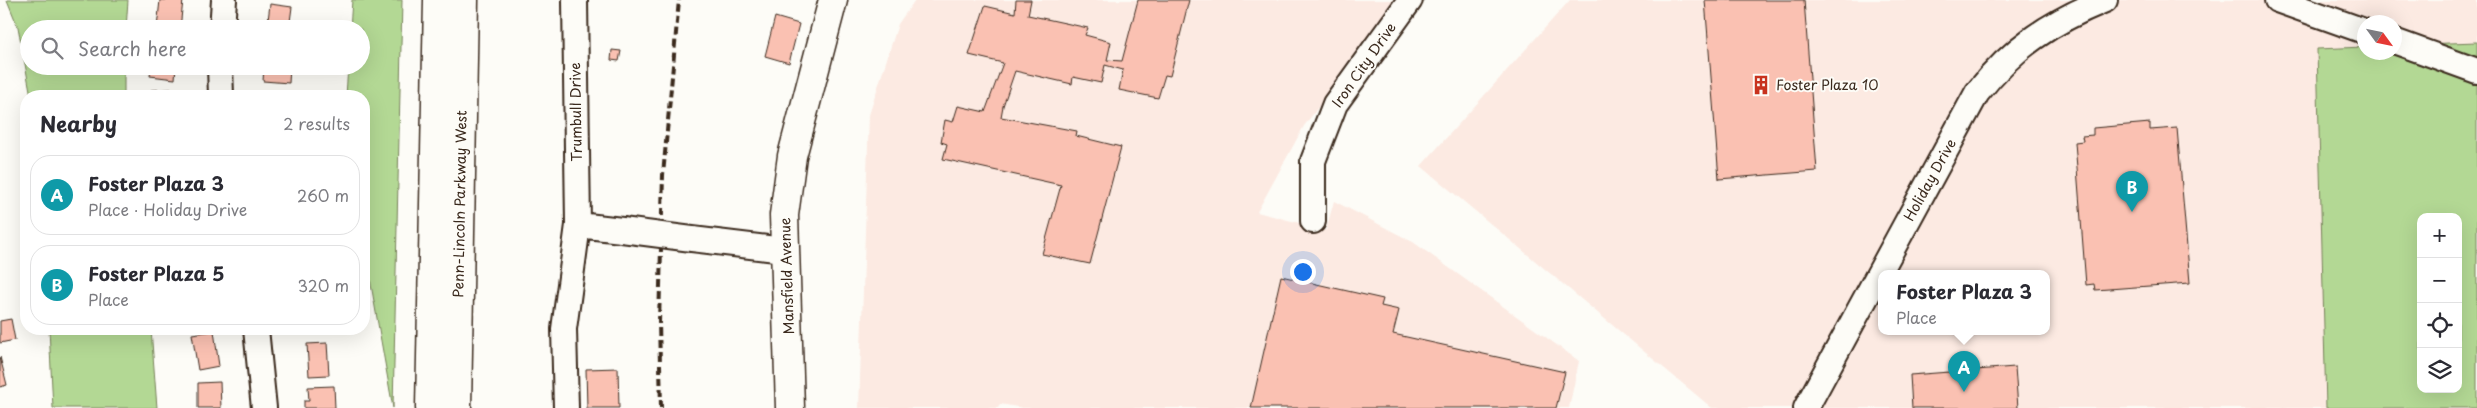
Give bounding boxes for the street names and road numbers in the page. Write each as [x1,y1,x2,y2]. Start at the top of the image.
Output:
street label: Iron City Drive [1326,18,1401,112]
street label: Trumbull Drive [564,62,587,162]
street label: Penn-Lincoln Parkway West [447,110,472,298]
street label: Holiday Drive [1898,135,1961,225]
street label: Mansfield Avenue [774,217,799,335]

